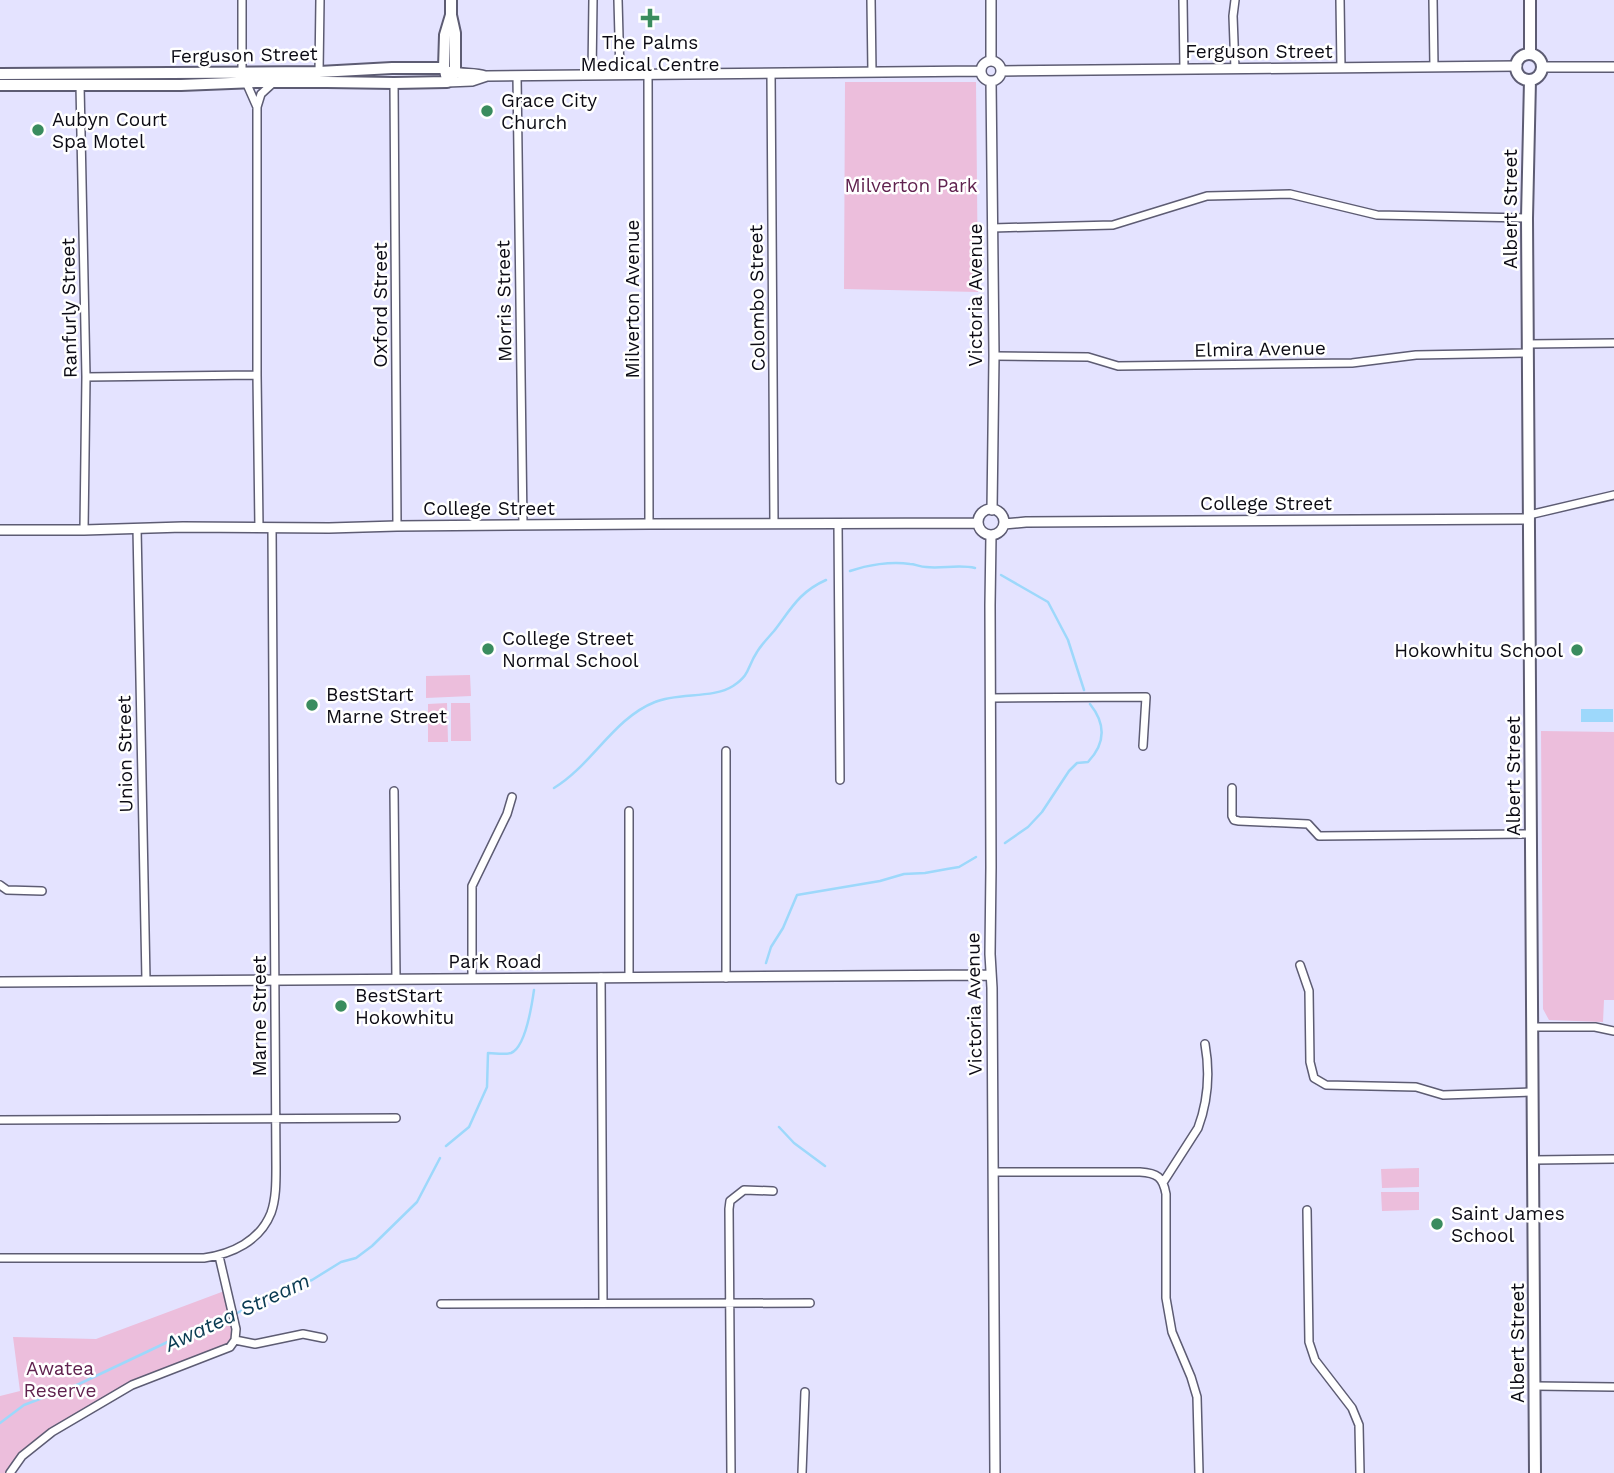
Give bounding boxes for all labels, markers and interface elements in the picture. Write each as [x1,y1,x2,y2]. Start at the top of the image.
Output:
marker: The Palms Medical Centre [640,8,660,28]
place label: The Palms Medical Centre [580,31,720,76]
street label: Ferguson Street [1185,40,1333,63]
street label: Ferguson Street [170,42,318,68]
place label: Grace City Church [501,89,597,134]
marker: Grace City Church [479,103,495,119]
place label: Aubyn Court Spa Motel [52,108,167,153]
marker: Aubyn Court Spa Motel [30,122,46,138]
street label: Albert Street [1499,149,1522,269]
park label: Milverton Park [844,174,978,197]
street label: Milverton Avenue [621,220,644,378]
street label: Victoria Avenue [964,223,987,367]
street label: Colombo Street [744,224,770,372]
street label: Ranfurly Street [56,238,82,378]
street label: Morris Street [491,240,517,362]
street label: Oxford Street [369,242,392,368]
street label: Elmira Avenue [1194,336,1326,362]
street label: College Street [1200,492,1332,515]
street label: College Street [423,497,555,520]
place label: College Street Normal School [502,627,639,672]
place label: Hokowhitu School [1394,639,1563,662]
marker: College Street Normal School [480,641,496,657]
marker: Hokowhitu School [1569,642,1585,658]
place label: BestStart Marne Street [326,683,447,728]
street label: Union Street [112,695,138,813]
marker: BestStart Marne Street [304,697,320,713]
street label: Albert Street [1502,716,1525,836]
street label: Victoria Avenue [961,932,987,1076]
street label: Park Road [448,950,542,973]
street label: Marne Street [248,955,271,1077]
place label: BestStart Hokowhitu [355,984,454,1029]
marker: BestStart Hokowhitu [333,998,349,1014]
place label: Saint James School [1451,1202,1565,1247]
marker: Saint James School [1429,1216,1445,1232]
water label: Awatea Stream [160,1267,314,1357]
street label: Albert Street [1506,1283,1529,1403]
park label: Awatea Reserve [24,1357,96,1402]

